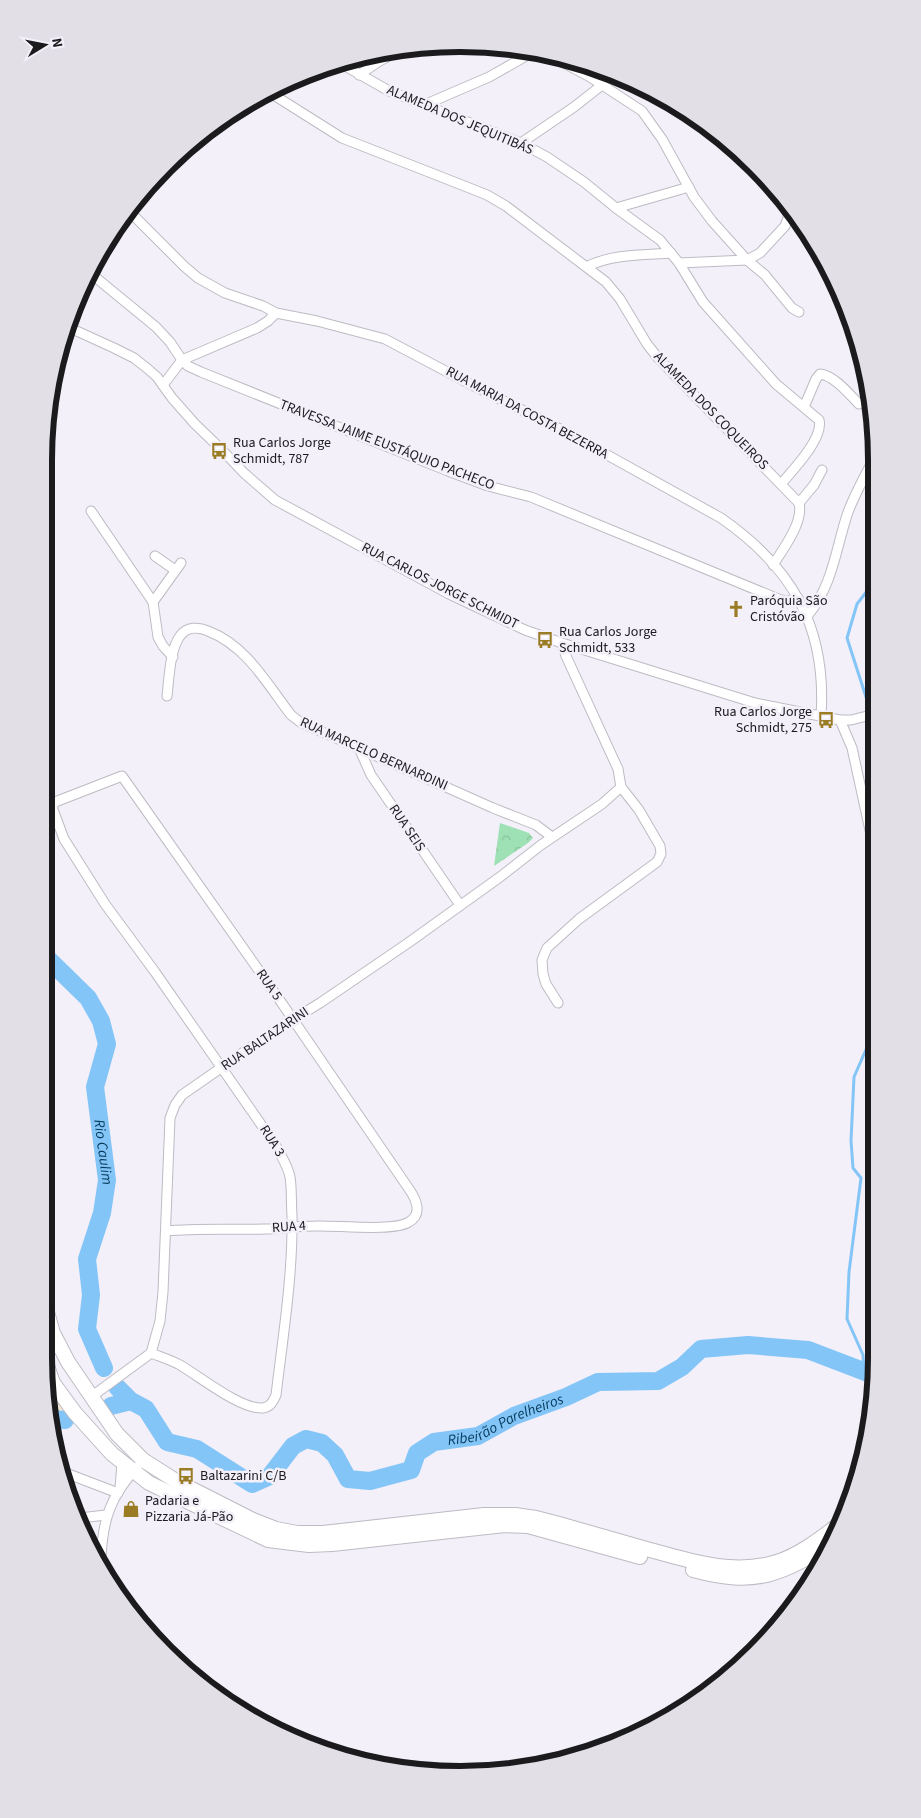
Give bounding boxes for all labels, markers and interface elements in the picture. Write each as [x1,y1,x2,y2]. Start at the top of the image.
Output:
north arrow [20,20,70,70]
text: N [46,37,67,49]
street label: ALAMEDA DOS JEQUITIBÁS [384,80,536,160]
street label: ALAMEDA DOS COQUEIROS [649,347,773,475]
street label: RUA MARIA DA COSTA BEZERRA [442,362,612,465]
street label: TRAVESSA JAIME EUSTÁQUIO PACHECO [276,395,498,495]
place label: Rua Carlos Jorge Schmidt, 787 [233,433,331,469]
bus stop icon: Rua Carlos Jorge Schmidt, 787 [209,441,229,461]
street label: RUA CARLOS JORGE SCHMIDT [358,538,522,635]
place label: Paróquia São Cristóvão [750,591,828,627]
church icon: Paróquia São Cristóvão [726,599,746,619]
place label: Rua Carlos Jorge Schmidt, 533 [559,622,657,658]
bus stop icon: Rua Carlos Jorge Schmidt, 533 [535,630,555,650]
place label: Rua Carlos Jorge Schmidt, 275 [714,702,812,738]
bus stop icon: Rua Carlos Jorge Schmidt, 275 [816,710,836,730]
street label: RUA MARCELO BERNARDINI [297,712,451,796]
street label: RUA SEIS [384,800,430,856]
street label: RUA 5 [251,965,287,1005]
street label: RUA BALTAZARINI [217,1002,313,1076]
water label: Rio Caulim [89,1118,118,1186]
street label: RUA 3 [254,1121,290,1161]
street label: RUA 4 [271,1216,307,1238]
water label: Ribeirão Parelheiros [446,1388,566,1451]
bus stop icon: Baltazarini C/B [176,1466,196,1486]
place label: Baltazarini C/B [200,1466,286,1486]
place label: Padaria e Pizzaria Já-Pão [145,1491,233,1527]
shop icon: Padaria e Pizzaria Já-Pão [121,1499,141,1519]

